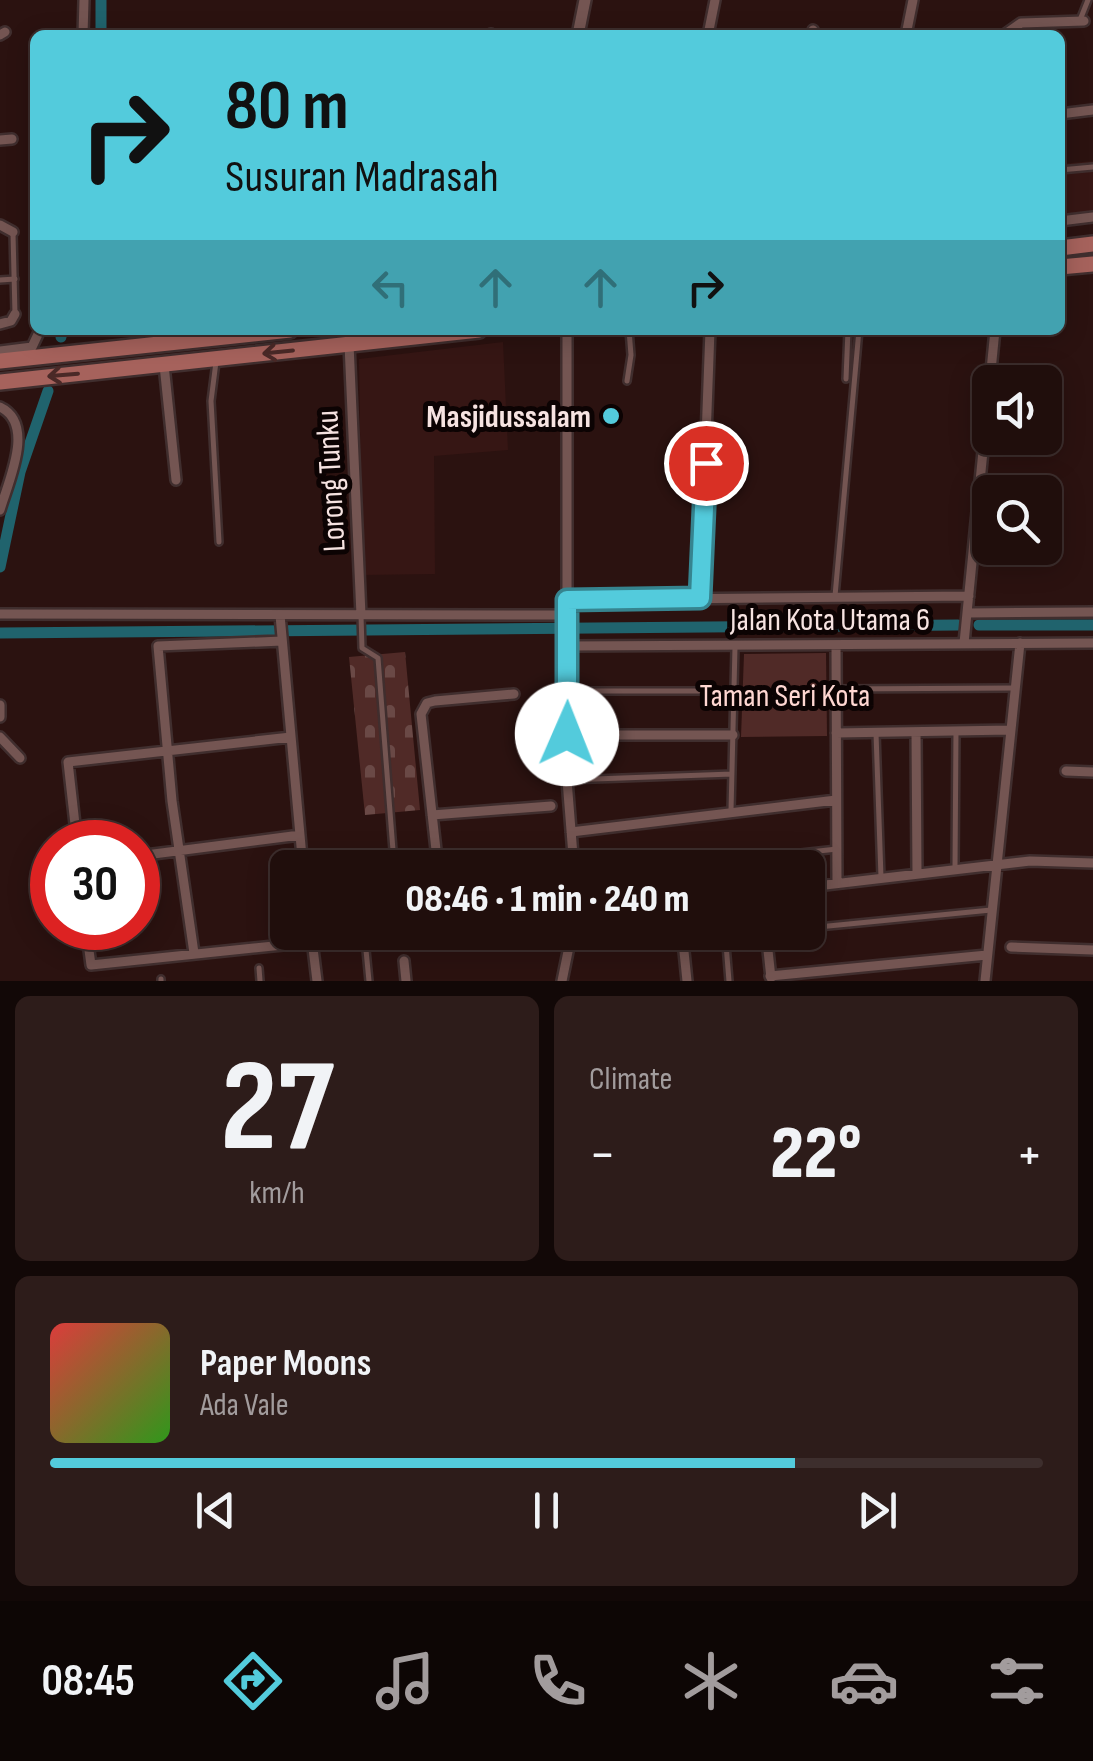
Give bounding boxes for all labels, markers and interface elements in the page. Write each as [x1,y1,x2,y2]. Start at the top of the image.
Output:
text: 80 m [225,65,349,149]
icon: right [60,70,190,200]
text: Susuran Madrasah [225,150,499,205]
icon: left [363,260,418,315]
icon: ahead [468,260,523,315]
icon: ahead [573,260,628,315]
icon: right [678,260,733,315]
one-way arrow [263,343,295,362]
map controls [972,365,1062,565]
button: sound [972,365,1062,455]
one-way arrow [48,366,80,385]
place label: Masjidussalam [426,398,591,437]
marker: Masjidussalam [600,405,622,427]
street label: Lorong Tunku [308,409,355,553]
pin [664,421,749,506]
icon: arrive [679,436,734,491]
button: search [972,475,1062,565]
street label: Jalan Kota Utama 6 [729,601,930,640]
park label: Taman Seri Kota [700,677,870,716]
position arrow [515,682,619,786]
speed limit sign: 30 [30,820,160,950]
text: 08:46 · 1 min · 240 m [406,877,689,922]
text: 27 [220,1031,334,1187]
text: Climate [589,1060,672,1099]
text: 22° [770,1109,862,1200]
text: − [589,1122,616,1189]
text: + [1016,1122,1043,1189]
text: km/h [249,1174,305,1213]
text: Paper Moons [200,1341,371,1386]
text: Ada Vale [200,1386,289,1425]
icon: previous [188,1483,243,1538]
icon: pause [519,1483,574,1538]
icon: next [850,1483,905,1538]
icon: directions [218,1646,288,1716]
icon: music [370,1646,440,1716]
icon: phone [523,1646,593,1716]
icon: climate [676,1646,746,1716]
icon: car [829,1646,899,1716]
icon: filters [982,1646,1052,1716]
text: 08:45 [41,1654,135,1709]

